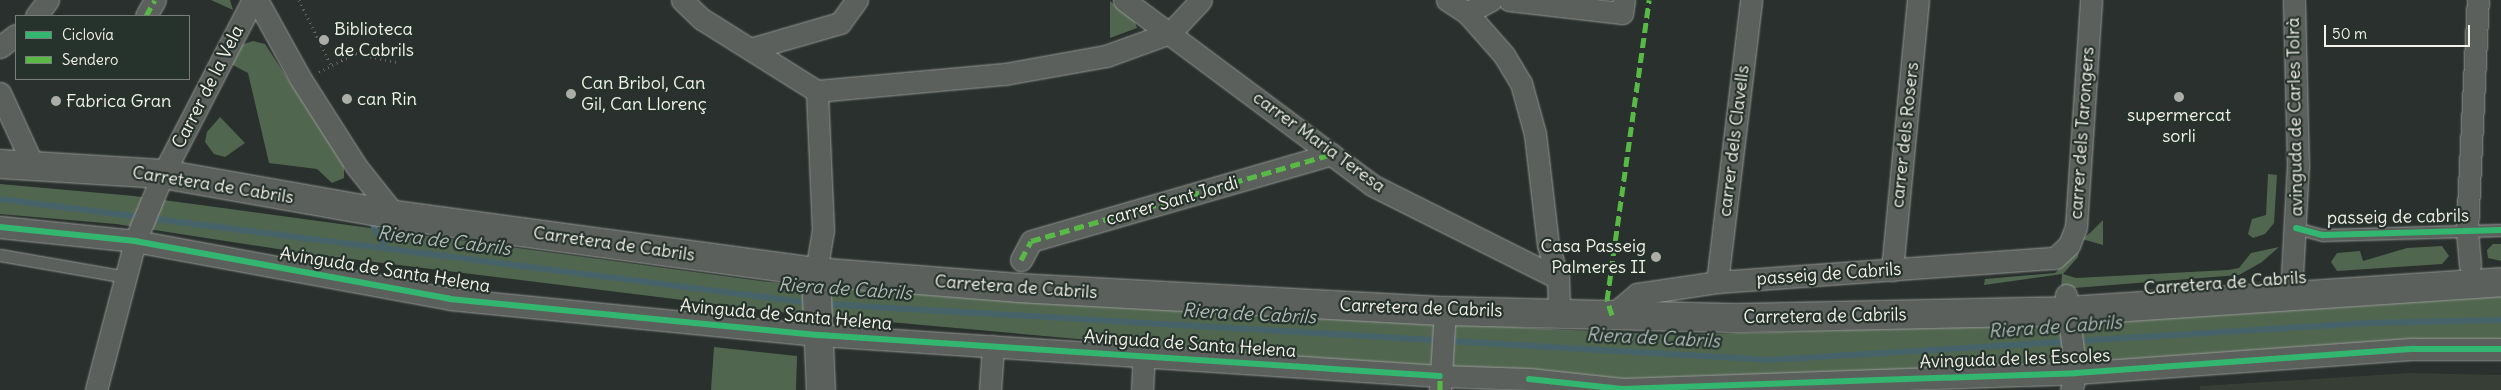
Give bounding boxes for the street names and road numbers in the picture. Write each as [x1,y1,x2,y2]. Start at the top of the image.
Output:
street label: avinguda de Carles Tolrà [2282,17,2308,217]
street label: Carrer de la Vela [168,22,248,152]
street label: carrer dels Tarongers [2065,46,2099,220]
street label: carrer dels Rosers [1887,61,1923,209]
street label: carrer dels Clavells [1714,64,1754,218]
street label: carrer Maria Teresa [1249,87,1389,197]
street label: Carretera de Cabrils [131,162,295,208]
street label: carrer Sant Jordi [1103,172,1241,230]
street label: passeig de cabrils [2327,205,2469,229]
street label: Carretera de Cabrils [532,222,696,266]
street label: Avinguda de Santa Helena [278,243,492,297]
street label: passeig de Cabrils [1756,258,1902,290]
street label: Carretera de Cabrils [2143,267,2307,299]
street label: Carretera de Cabrils [934,271,1098,303]
street label: Carretera de Cabrils [1339,294,1503,322]
street label: Avinguda de Santa Helena [679,295,893,335]
street label: Carretera de Cabrils [1743,304,1907,328]
street label: Avinguda de Santa Helena [1083,326,1297,362]
street label: Avinguda de les Escoles [1919,345,2111,373]

